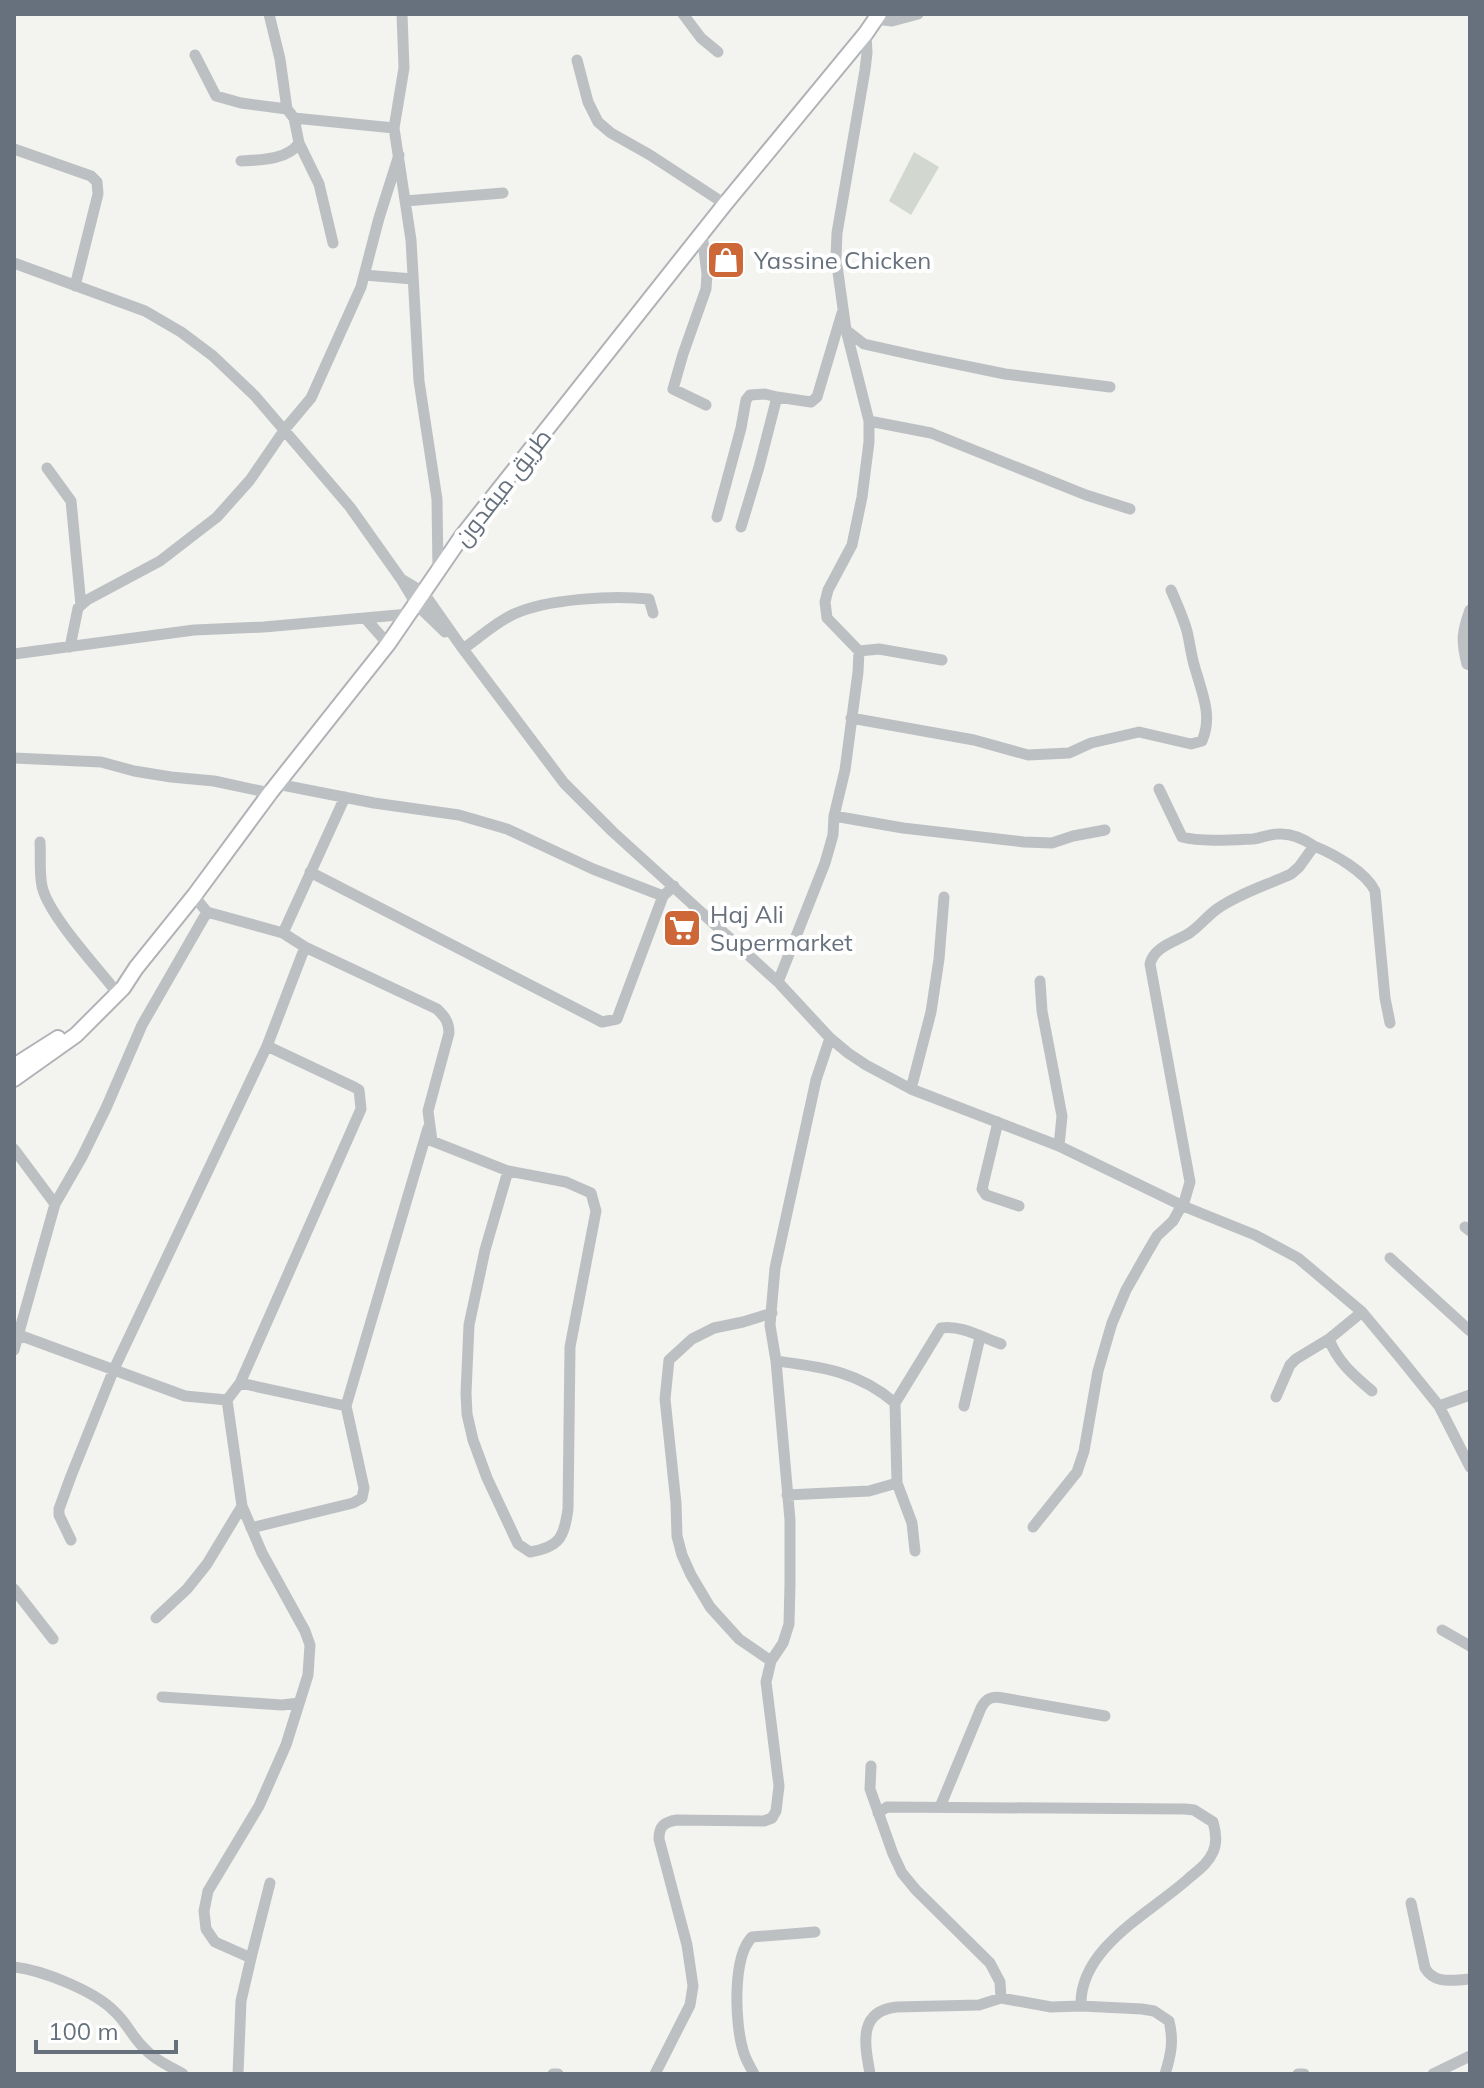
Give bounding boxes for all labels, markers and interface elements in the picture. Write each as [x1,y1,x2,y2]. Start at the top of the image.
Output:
shop icon: Yassine Chicken [705,239,747,281]
place label: Yassine Chicken [753,245,931,275]
street label: طريق ميفدون [447,422,558,552]
place label: Haj Ali Supermarket [710,899,853,957]
supermarket icon: Haj Ali Supermarket [661,907,703,949]
scale bar [36,2004,176,2054]
text: 100 m [48,2016,119,2046]

